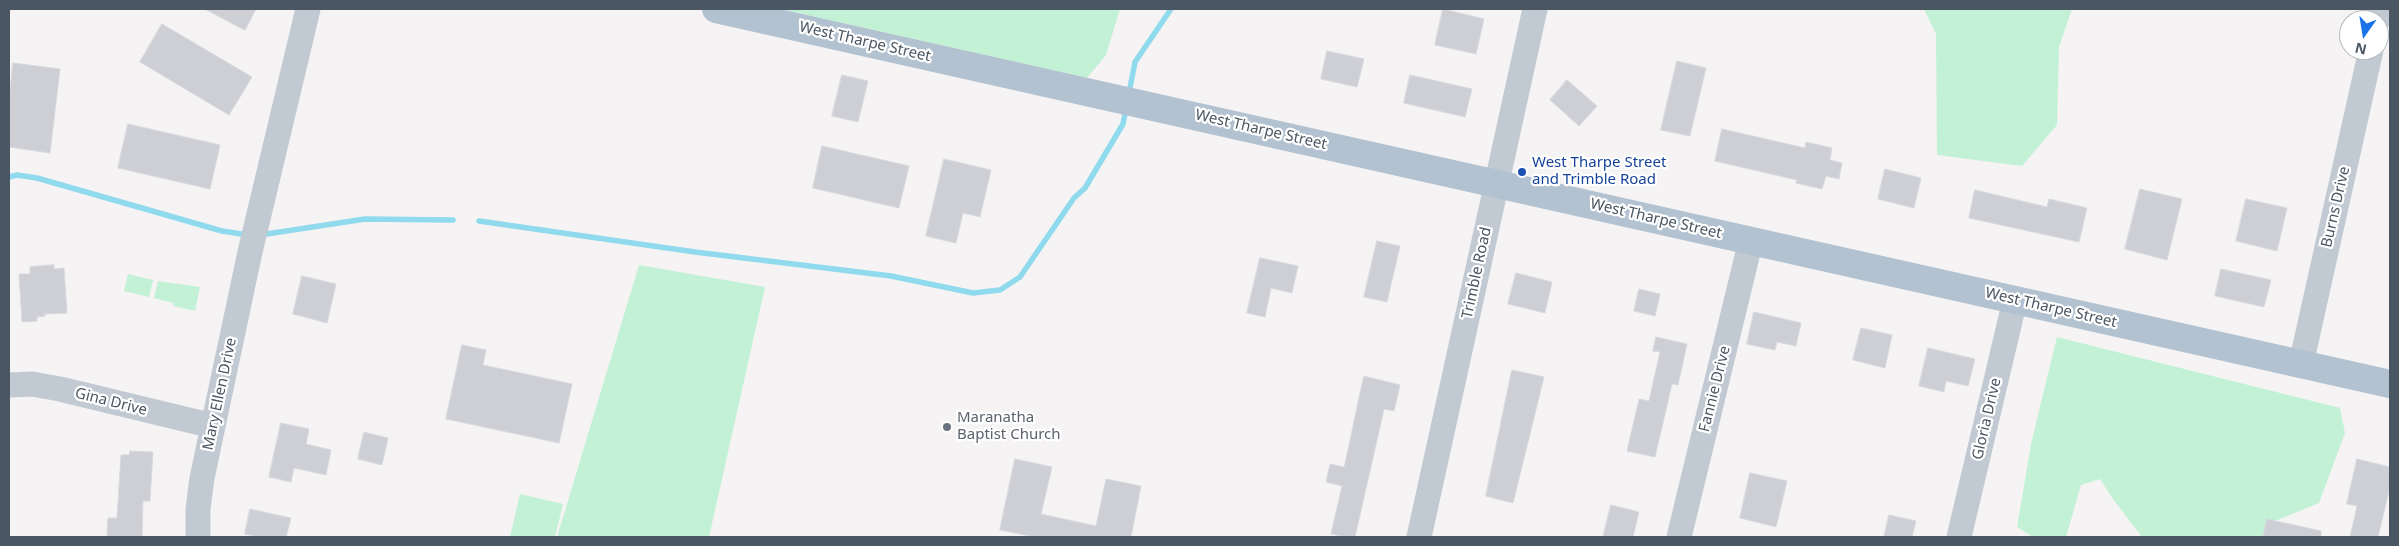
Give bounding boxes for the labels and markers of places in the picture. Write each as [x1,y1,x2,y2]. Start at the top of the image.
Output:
place label: West Tharpe Street and Trimble Road [1532,154,1666,189]
marker: West Tharpe Street and Trimble Road [1516,166,1528,178]
place label: Maranatha Baptist Church [957,409,1061,444]
marker: Maranatha Baptist Church [941,421,953,433]

